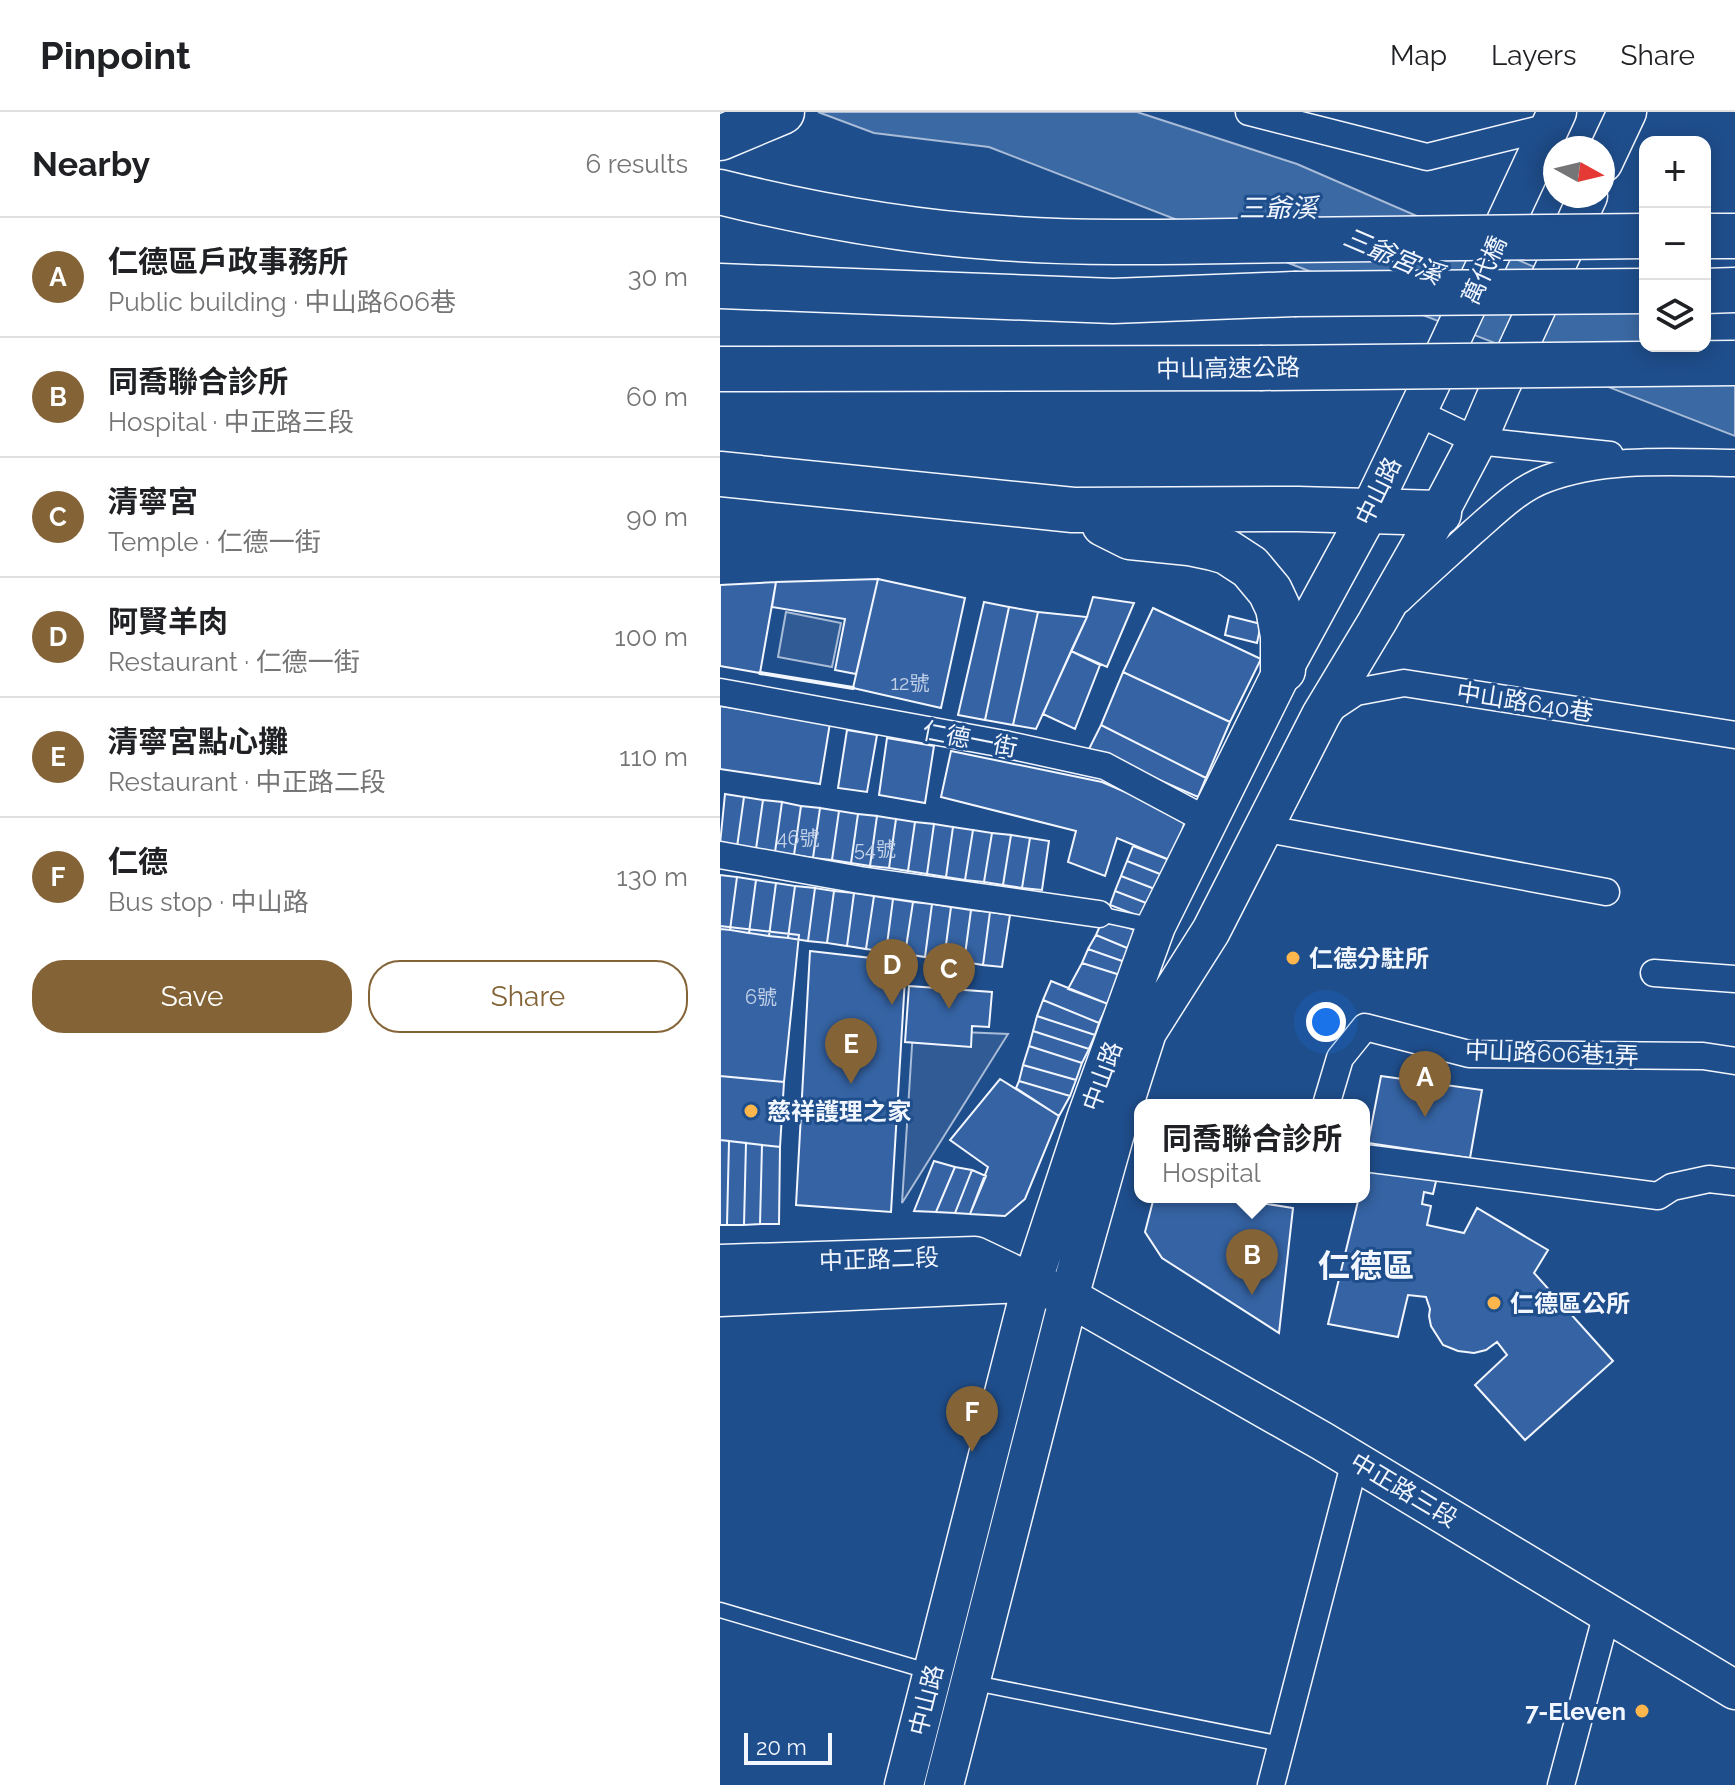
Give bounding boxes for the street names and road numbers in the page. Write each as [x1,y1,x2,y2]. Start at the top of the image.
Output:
street label: 萬代橋 [1456,231,1512,309]
street label: 中山高速公路 [1156,352,1300,384]
street label: 中山路 [1349,452,1407,530]
street label: 中山路640巷 [1454,677,1596,727]
street label: 仁德一街 [920,716,1020,762]
street label: 中山路606巷1弄 [1465,1035,1639,1071]
street label: 中山路 [1076,1037,1128,1115]
street label: 中正路二段 [819,1242,939,1276]
street label: 中正路三段 [1345,1447,1463,1533]
street label: 中山路 [903,1662,949,1738]

